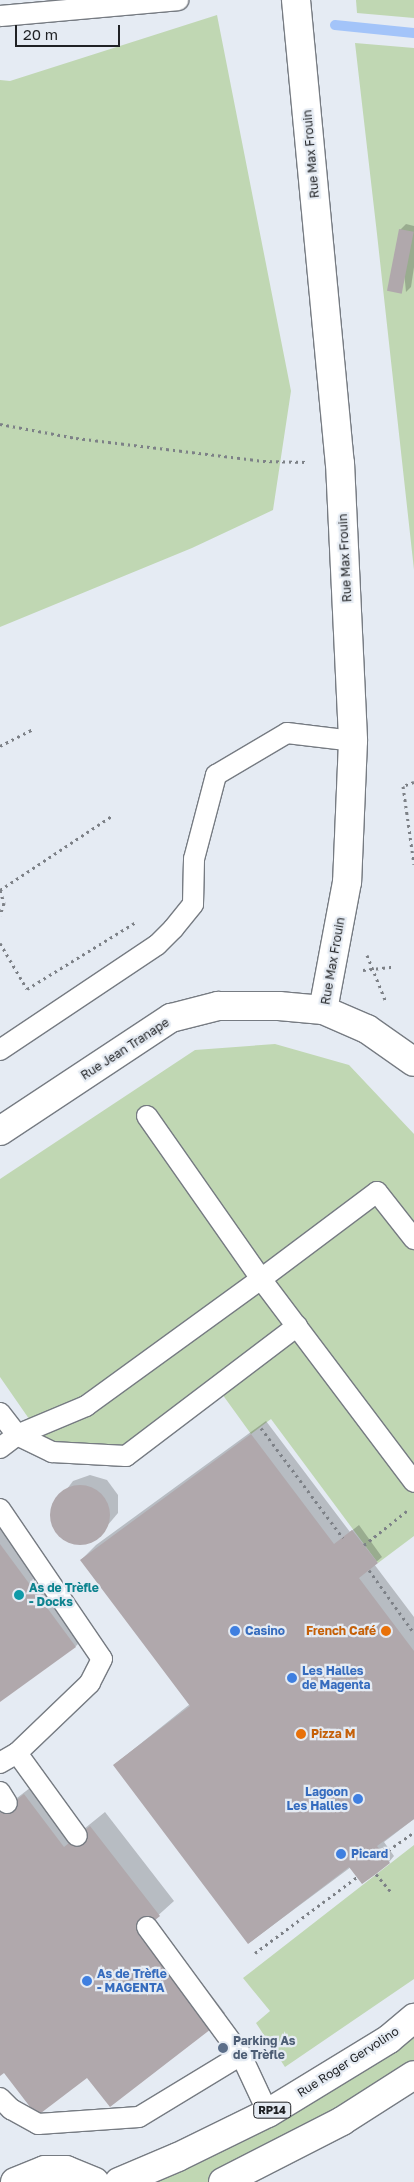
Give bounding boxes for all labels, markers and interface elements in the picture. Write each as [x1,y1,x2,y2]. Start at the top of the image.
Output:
scale bar [18,15,122,47]
text: 20 m [23,25,58,43]
street label: Rue Max Frouin [300,109,322,199]
street label: Rue Max Frouin [335,513,355,603]
street label: Rue Max Frouin [318,916,348,1006]
street label: Rue Jean Tranape [78,1015,172,1083]
place label: As de Trèfle - Docks [29,1581,99,1609]
marker: As de Trèfle - Docks [13,1589,25,1601]
place label: Casino [245,1624,285,1638]
place label: French Café [306,1624,376,1638]
marker: Casino [229,1625,241,1637]
marker: French Café [380,1625,392,1637]
place label: Les Halles de Magenta [302,1664,371,1692]
marker: Les Halles de Magenta [286,1672,298,1684]
place label: Pizza M [311,1727,355,1741]
marker: Pizza M [295,1728,307,1740]
place label: Lagoon Les Halles [286,1785,348,1813]
marker: Lagoon Les Halles [352,1793,364,1805]
place label: Picard [351,1847,388,1861]
marker: Picard [335,1848,347,1860]
place label: As de Trèfle - MAGENTA [97,1967,167,1995]
marker: As de Trèfle - MAGENTA [81,1975,93,1987]
street label: Rue Roger Gervolino [295,2024,401,2100]
place label: Parking As de Trèfle [233,2034,296,2062]
marker: Parking As de Trèfle [217,2042,229,2054]
road number: RP14 [252,2102,292,2118]

